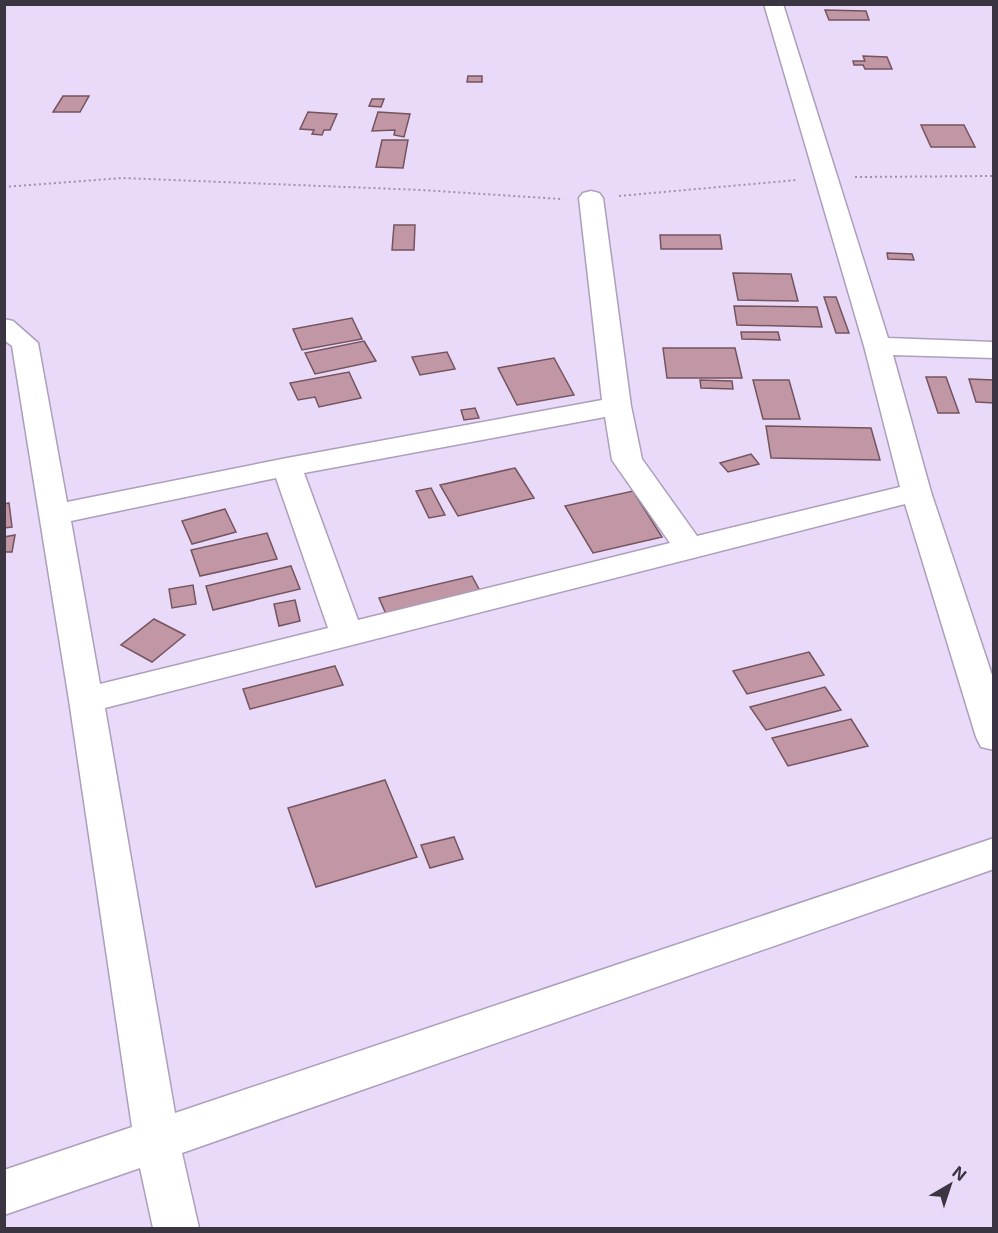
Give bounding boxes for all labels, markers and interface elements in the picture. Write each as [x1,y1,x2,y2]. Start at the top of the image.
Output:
north arrow [920,1155,980,1215]
text: N [948,1162,970,1185]

